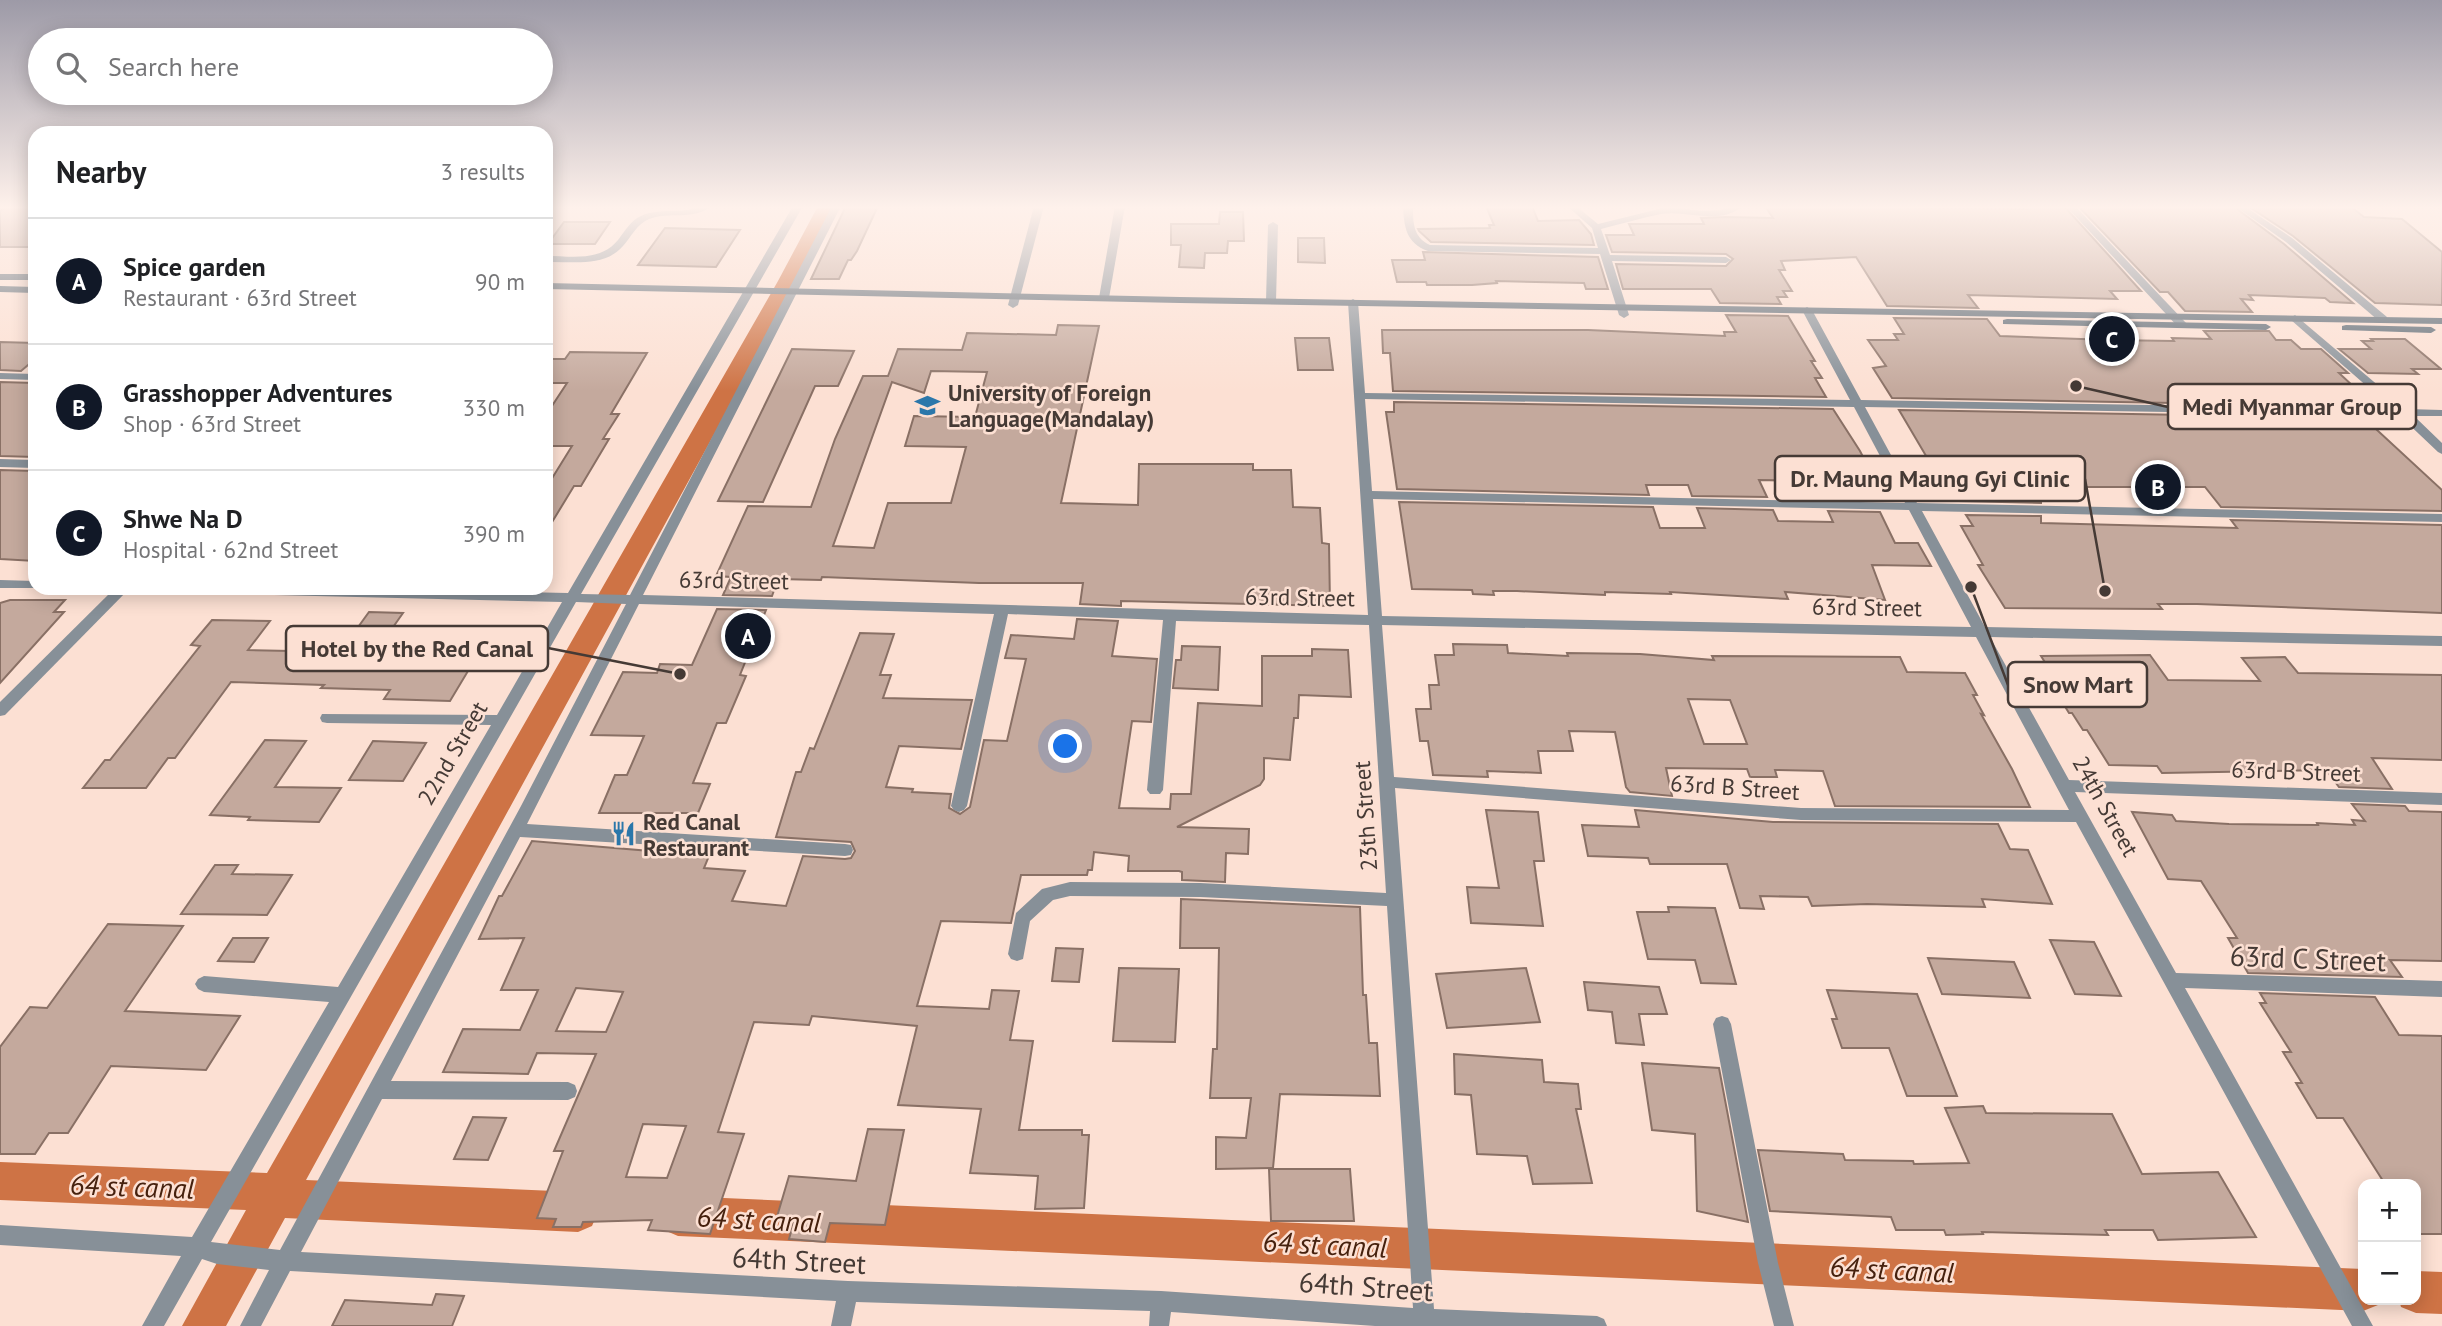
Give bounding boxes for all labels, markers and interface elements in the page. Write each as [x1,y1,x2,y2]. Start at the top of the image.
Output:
search box [28,28,553,105]
icon: search [52,48,90,86]
text: Search here [108,50,239,83]
text: Nearby [56,152,146,191]
text: 3 results [441,157,525,186]
text: Spice garden [123,250,266,283]
text: A [72,267,86,296]
text: 90 m [475,267,525,296]
text: Restaurant · 63rd Street [123,283,357,312]
pin: C [2089,313,2135,365]
text: Grasshopper Adventures [123,376,393,409]
place label: University of Foreign Language(Mandalay) [948,378,1154,433]
callout: Medi Myanmar Group [2168,384,2416,429]
school or university icon: University of Foreign Language(Mandalay) [914,391,942,419]
text: Medi Myanmar Group [2182,391,2402,422]
text: B [72,393,86,422]
text: 330 m [463,393,525,422]
text: Shop · 63rd Street [123,409,301,438]
callout: Dr. Maung Maung Gyi Clinic [1775,456,2085,501]
pin: B [2135,461,2181,513]
text: Dr. Maung Maung Gyi Clinic [1790,463,2070,494]
text: Shwe Na D [123,502,243,535]
text: C [73,519,85,548]
text: 390 m [463,519,525,548]
text: Hospital · 62nd Street [123,535,338,564]
street label: 63rd Street [679,565,790,595]
street label: 63rd Street [1245,582,1356,612]
street label: 63rd Street [1812,592,1923,622]
pin: A [725,610,771,662]
callout: Hotel by the Red Canal [286,626,548,671]
text: Hotel by the Red Canal [301,633,534,664]
callout: Snow Mart [2008,662,2147,707]
text: Snow Mart [2023,669,2134,700]
street label: 22nd Street [411,696,493,810]
your location [1048,729,1082,763]
street label: 24th Street [2067,751,2146,861]
street label: 63rd B Street [2231,754,2362,788]
street label: 23th Street [1347,760,1383,872]
street label: 63rd B Street [1669,768,1801,806]
place label: Red Canal Restaurant [643,807,749,862]
restaurant icon: Red Canal Restaurant [609,820,637,848]
street label: 63rd C Street [2229,937,2387,979]
water label: 64 st canal [69,1165,195,1207]
map controls [2358,1179,2421,1305]
button: + [2358,1179,2421,1242]
water label: 64 st canal [696,1197,823,1241]
water label: 64 st canal [1262,1222,1389,1266]
street label: 64th Street [731,1238,868,1282]
button: − [2358,1242,2421,1305]
water label: 64 st canal [1829,1247,1956,1291]
street label: 64th Street [1298,1263,1435,1309]

